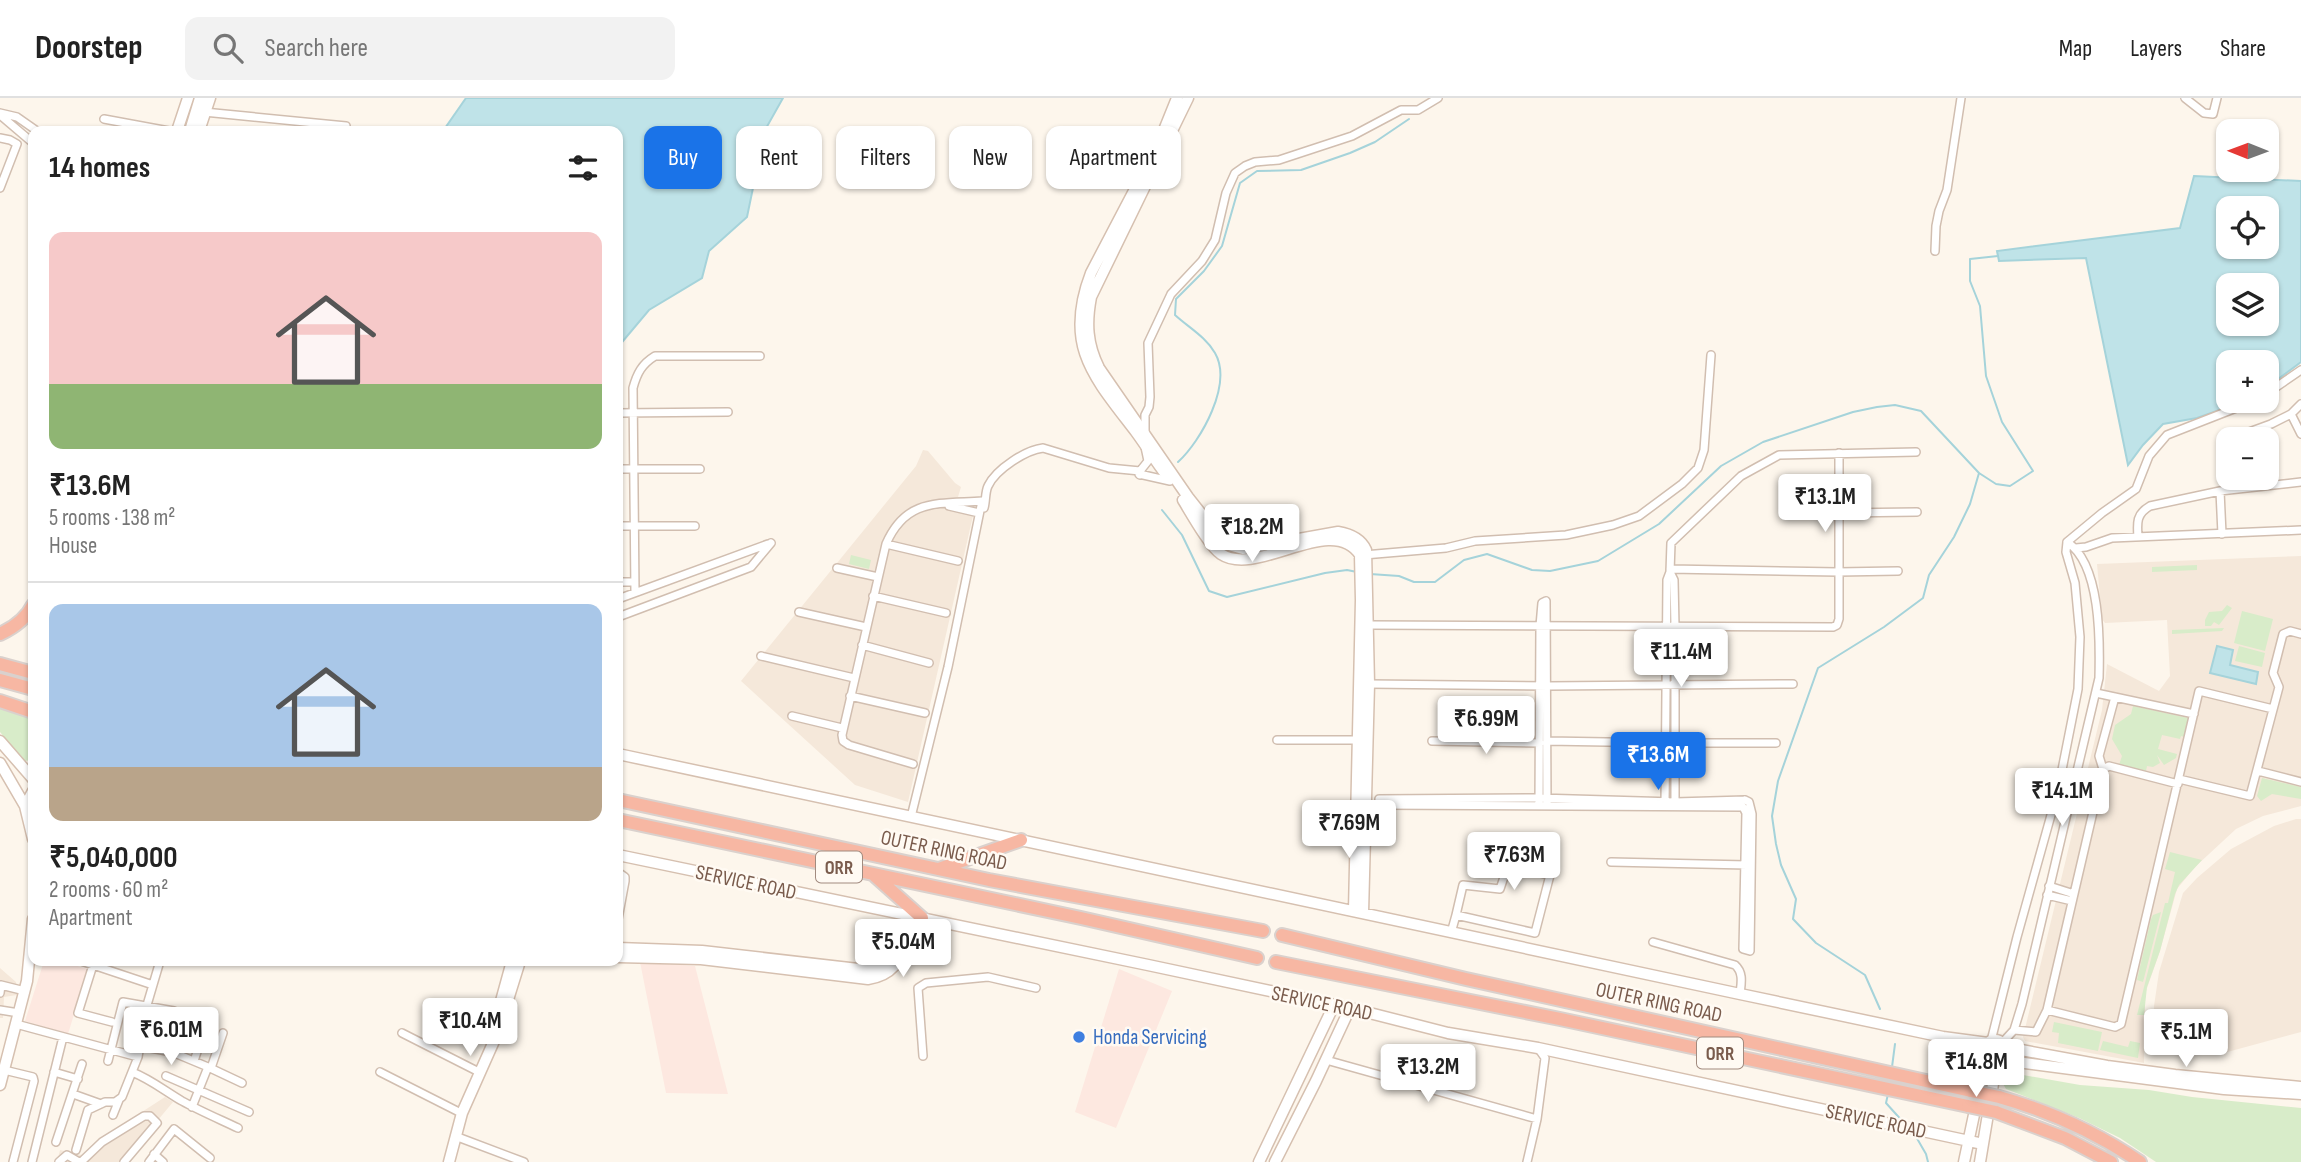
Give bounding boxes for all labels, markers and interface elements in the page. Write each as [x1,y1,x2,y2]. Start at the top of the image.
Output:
search box [185,17,675,80]
text: Doorstep [35,28,143,68]
icon: search [209,29,247,67]
text: Search here [265,33,368,64]
text: Map [2059,34,2092,63]
text: Layers [2130,34,2182,63]
text: Share [2220,34,2266,63]
north arrow [2216,119,2278,182]
map controls [2216,119,2279,490]
chip: Buy [644,126,722,189]
chip: Rent [736,126,822,189]
chip: Filters [836,126,935,189]
chip: New [949,126,1032,189]
chip: Apartment [1046,126,1181,189]
icon: filters [564,149,602,187]
text: 14 homes [49,150,150,186]
button: locate [2216,196,2279,259]
button: layers [2216,273,2279,336]
icon: home [263,277,389,403]
button: + [2216,350,2279,413]
button: − [2216,427,2279,490]
text: ₹13.6M [49,468,131,504]
pin: ₹13.1M [1768,474,1882,534]
text: ₹13.1M [1794,483,1856,511]
text: 5 rooms · 138 m² [49,504,175,532]
pin: ₹18.2M [1195,504,1309,564]
text: ₹18.2M [1220,513,1284,541]
text: House [49,532,97,560]
pin: ₹11.4M [1624,630,1738,689]
text: ₹11.4M [1650,638,1712,666]
icon: home [263,649,389,775]
pin: ₹6.99M [1429,696,1543,756]
text: ₹6.99M [1454,705,1518,733]
pin: ₹13.6M [1601,732,1715,792]
text: ₹13.6M [1627,741,1689,769]
pin: ₹14.1M [2005,768,2119,828]
text: ₹14.1M [2031,777,2093,805]
pin: ₹7.69M [1292,800,1406,860]
text: ₹7.69M [1318,809,1380,837]
street label: OUTER RING ROAD [878,825,1009,876]
pin: ₹7.63M [1457,832,1571,892]
text: ₹5,040,000 [49,840,178,876]
text: ₹7.63M [1483,841,1545,869]
road number: ORR [816,852,862,882]
street label: SERVICE ROAD [693,860,798,905]
text: 2 rooms · 60 m² [49,876,168,904]
text: Apartment [49,904,133,932]
pin: ₹5.04M [846,920,960,979]
text: ₹5.04M [871,928,935,956]
street label: OUTER RING ROAD [1593,977,1724,1028]
street label: SERVICE ROAD [1269,981,1374,1026]
pin: ₹10.4M [413,998,527,1058]
pin: ₹6.01M [114,1007,228,1067]
text: ₹10.4M [438,1007,502,1035]
pin: ₹5.1M [2137,1010,2235,1069]
text: ₹6.01M [140,1016,202,1044]
text: ₹5.1M [2160,1018,2212,1046]
place label: Honda Servicing [1093,1025,1207,1050]
marker: Honda Servicing [1071,1029,1087,1045]
road number: ORR [1697,1037,1743,1068]
pin: ₹14.8M [1919,1040,2033,1099]
pin: ₹13.2M [1371,1044,1485,1104]
text: ₹14.8M [1944,1048,2008,1076]
text: ₹13.2M [1397,1053,1459,1081]
street label: SERVICE ROAD [1823,1099,1928,1144]

